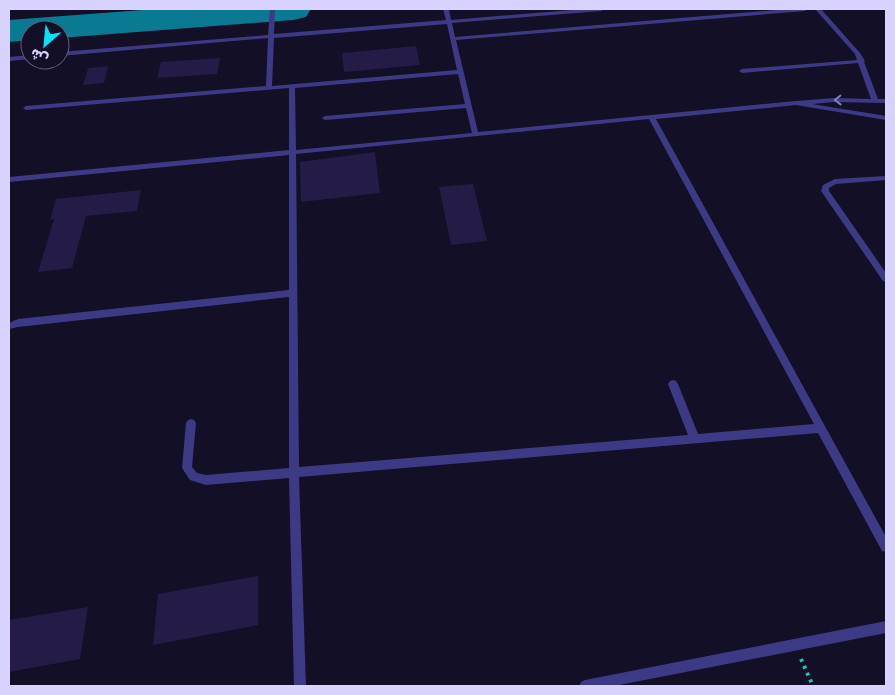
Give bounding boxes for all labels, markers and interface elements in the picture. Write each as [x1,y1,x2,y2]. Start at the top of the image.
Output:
north arrow [20,20,70,70]
text: ش [27,44,51,68]
one-way arrow [833,95,841,105]

